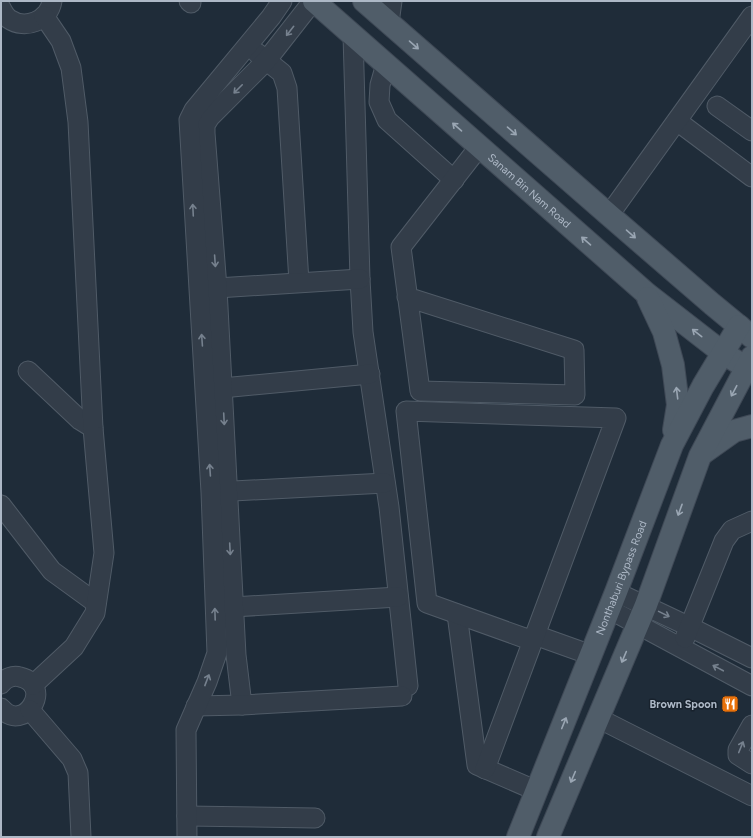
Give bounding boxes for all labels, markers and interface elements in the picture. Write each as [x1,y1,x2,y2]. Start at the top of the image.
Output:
one-way arrow [285,26,294,37]
one-way arrow [409,40,419,49]
one-way arrow [233,84,243,94]
one-way arrow [452,122,462,132]
one-way arrow [507,126,517,135]
street label: Sanam Bin Nam Road [485,151,573,231]
one-way arrow [190,204,197,217]
one-way arrow [626,230,637,239]
one-way arrow [581,236,591,245]
one-way arrow [211,254,218,267]
one-way arrow [691,329,702,337]
one-way arrow [198,334,205,347]
one-way arrow [729,385,737,397]
one-way arrow [673,386,680,399]
one-way arrow [220,412,227,425]
one-way arrow [206,464,213,477]
one-way arrow [676,503,684,515]
street label: Nonthaburi Bypass Road [593,519,650,637]
one-way arrow [227,542,234,555]
one-way arrow [212,608,219,621]
one-way arrow [658,611,670,618]
one-way arrow [619,651,627,663]
one-way arrow [712,663,724,671]
one-way arrow [204,674,212,686]
restaurant icon: Brown Spoon [720,694,740,714]
place label: Brown Spoon [650,698,717,711]
one-way arrow [560,717,568,729]
one-way arrow [737,742,745,754]
one-way arrow [569,770,577,782]

